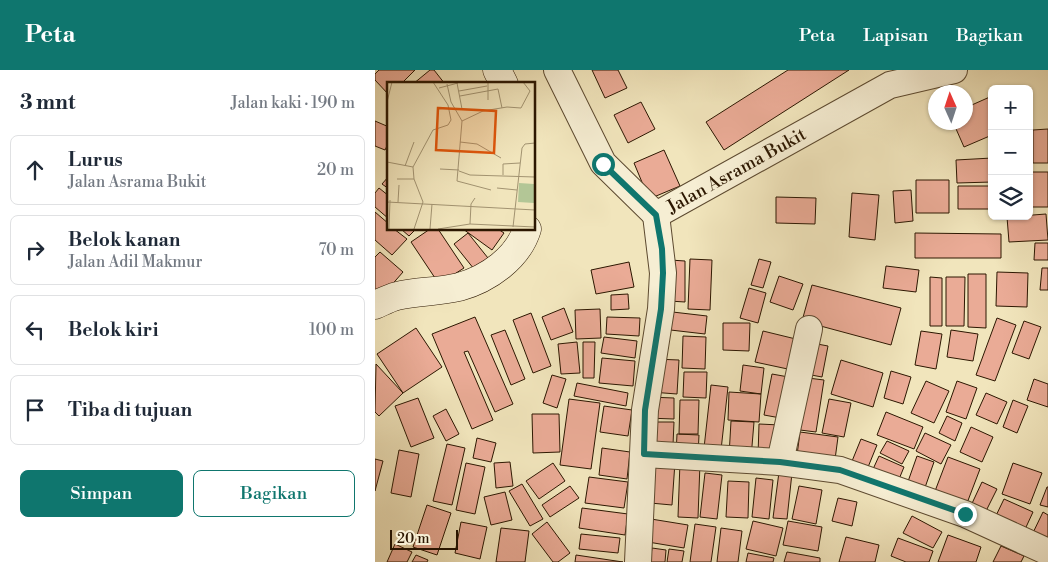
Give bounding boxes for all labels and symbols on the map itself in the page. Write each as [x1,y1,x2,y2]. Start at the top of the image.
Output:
inset map [387,82,535,230]
north arrow [928,85,973,130]
street label: Jalan Asrama Bukit [662,122,811,219]
route start [592,153,615,176]
route end [954,503,977,526]
scale bar [390,527,457,550]

